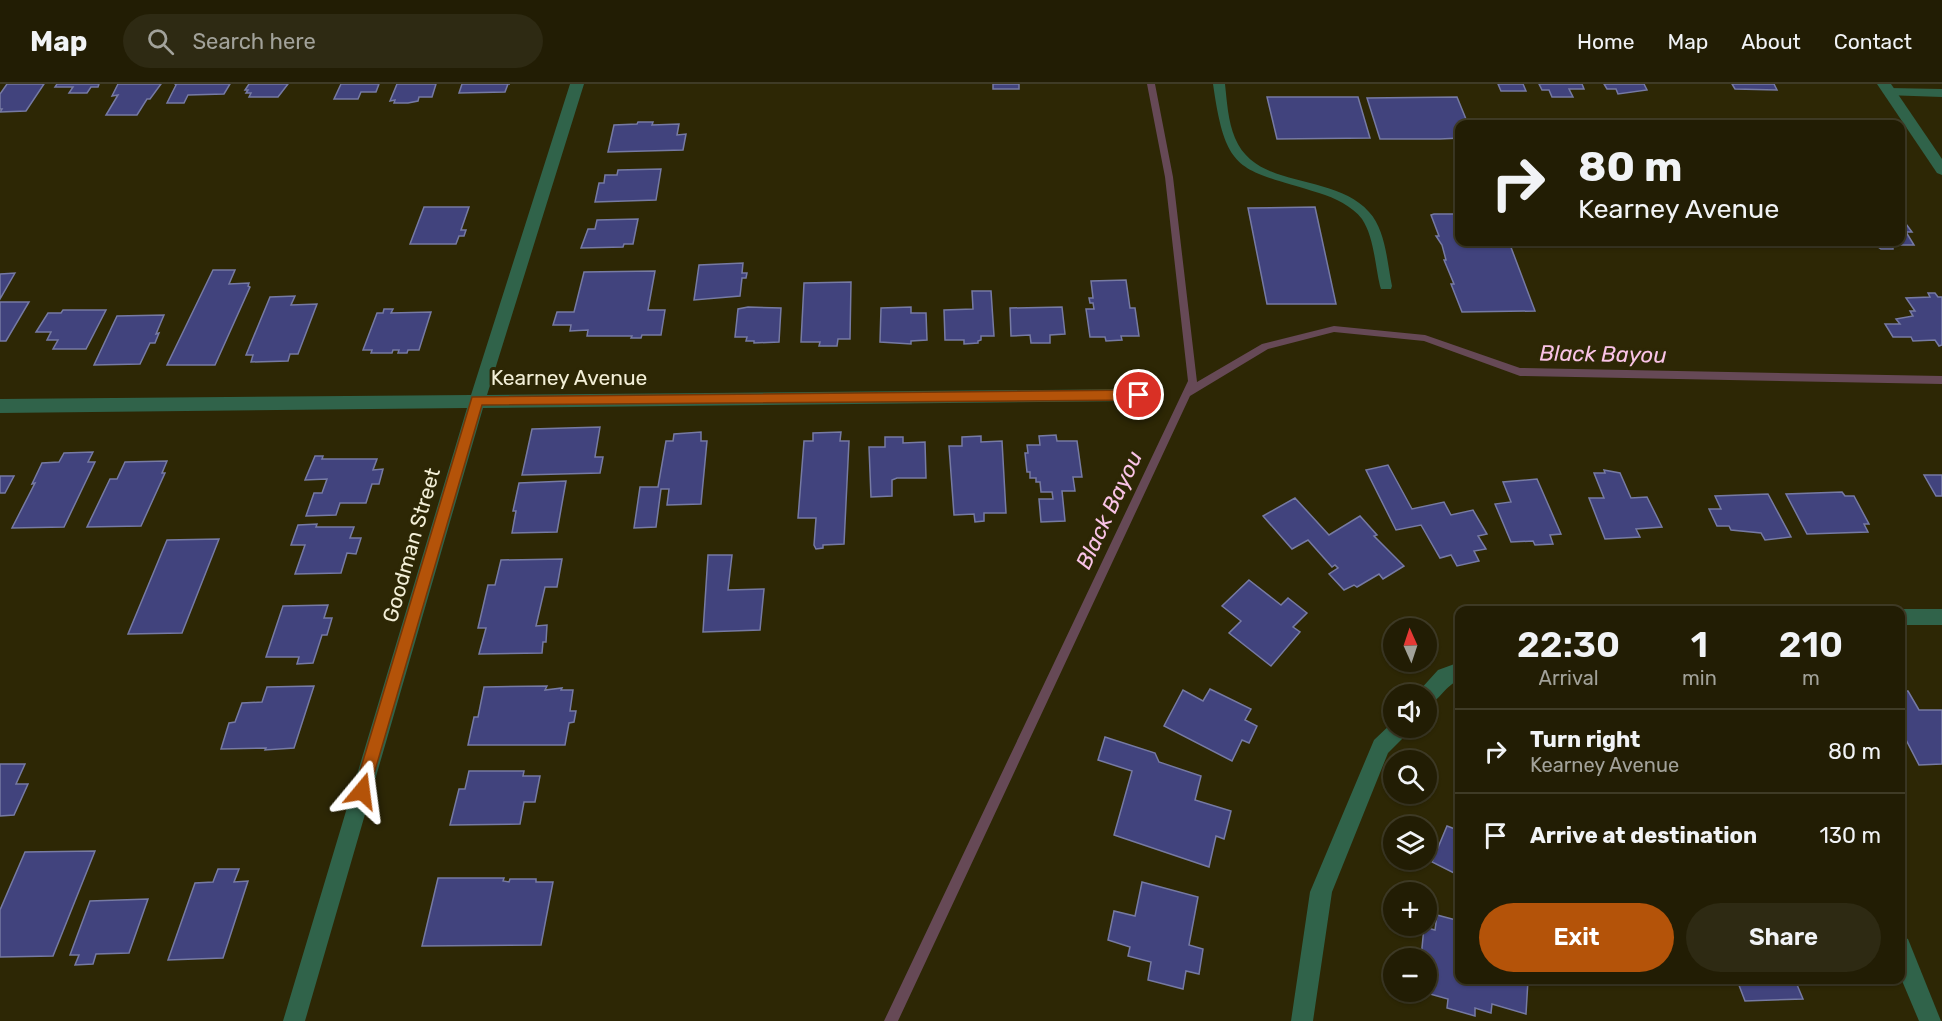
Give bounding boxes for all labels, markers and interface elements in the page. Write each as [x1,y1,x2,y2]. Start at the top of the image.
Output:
search box [123,14,543,68]
text: Map [30,25,87,58]
icon: search [144,25,177,58]
text: Search here [192,28,316,55]
text: Home [1577,29,1634,54]
text: Map [1667,29,1708,54]
text: About [1741,29,1801,54]
text: Contact [1834,29,1912,54]
text: 80 m [1578,142,1682,192]
icon: right [1479,144,1557,222]
text: Kearney Avenue [1578,193,1779,225]
water label: Black Bayou [1539,339,1667,369]
street label: Kearney Avenue [491,365,647,390]
pin [1113,369,1164,420]
icon: arrive [1122,378,1155,411]
water label: Black Bayou [1070,447,1148,573]
street label: Goodman Street [377,465,445,625]
north arrow [1383,618,1437,672]
map controls [1383,618,1437,1002]
text: 22:30 [1517,623,1620,666]
text: 1 [1691,623,1708,666]
text: 210 [1779,623,1843,666]
text: Arrival [1539,666,1599,690]
text: min [1682,666,1717,690]
text: m [1802,666,1820,690]
button: sound [1383,684,1437,738]
text: Turn right [1530,726,1640,753]
icon: right [1479,735,1512,768]
text: 80 m [1828,738,1881,765]
button: search [1383,750,1437,804]
text: Kearney Avenue [1530,753,1679,777]
position arrow [330,759,394,823]
button: layers [1383,816,1437,870]
icon: arrive [1479,819,1512,852]
text: Arrive at destination [1530,822,1757,849]
text: 130 m [1819,822,1881,849]
button: + [1383,882,1437,936]
button: Exit [1479,903,1674,972]
button: Share [1686,903,1881,972]
button: − [1383,948,1437,1002]

